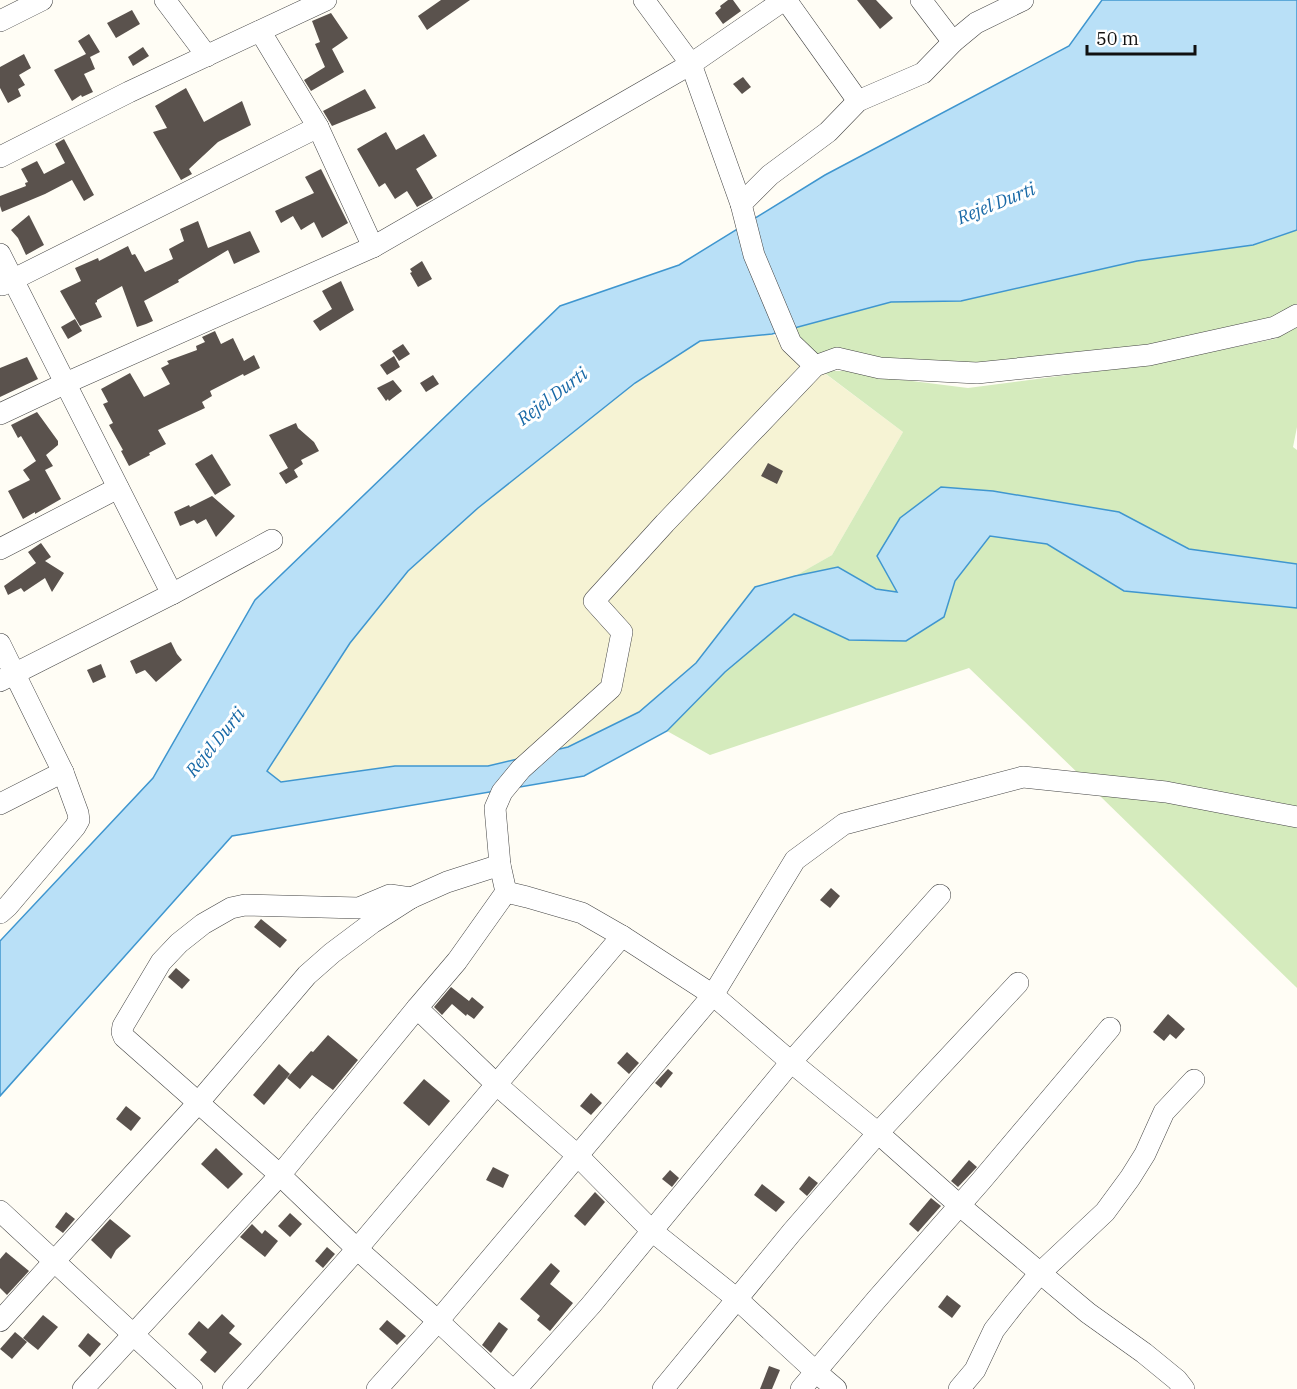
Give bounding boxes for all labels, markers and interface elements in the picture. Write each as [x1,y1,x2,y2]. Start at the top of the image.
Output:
scale bar [1087,18,1195,56]
text: 50 m [1096,27,1139,50]
water label: Rejel Durti [953,177,1039,229]
water label: Rejel Durti [511,362,592,431]
water label: Rejel Durti [180,702,250,782]

